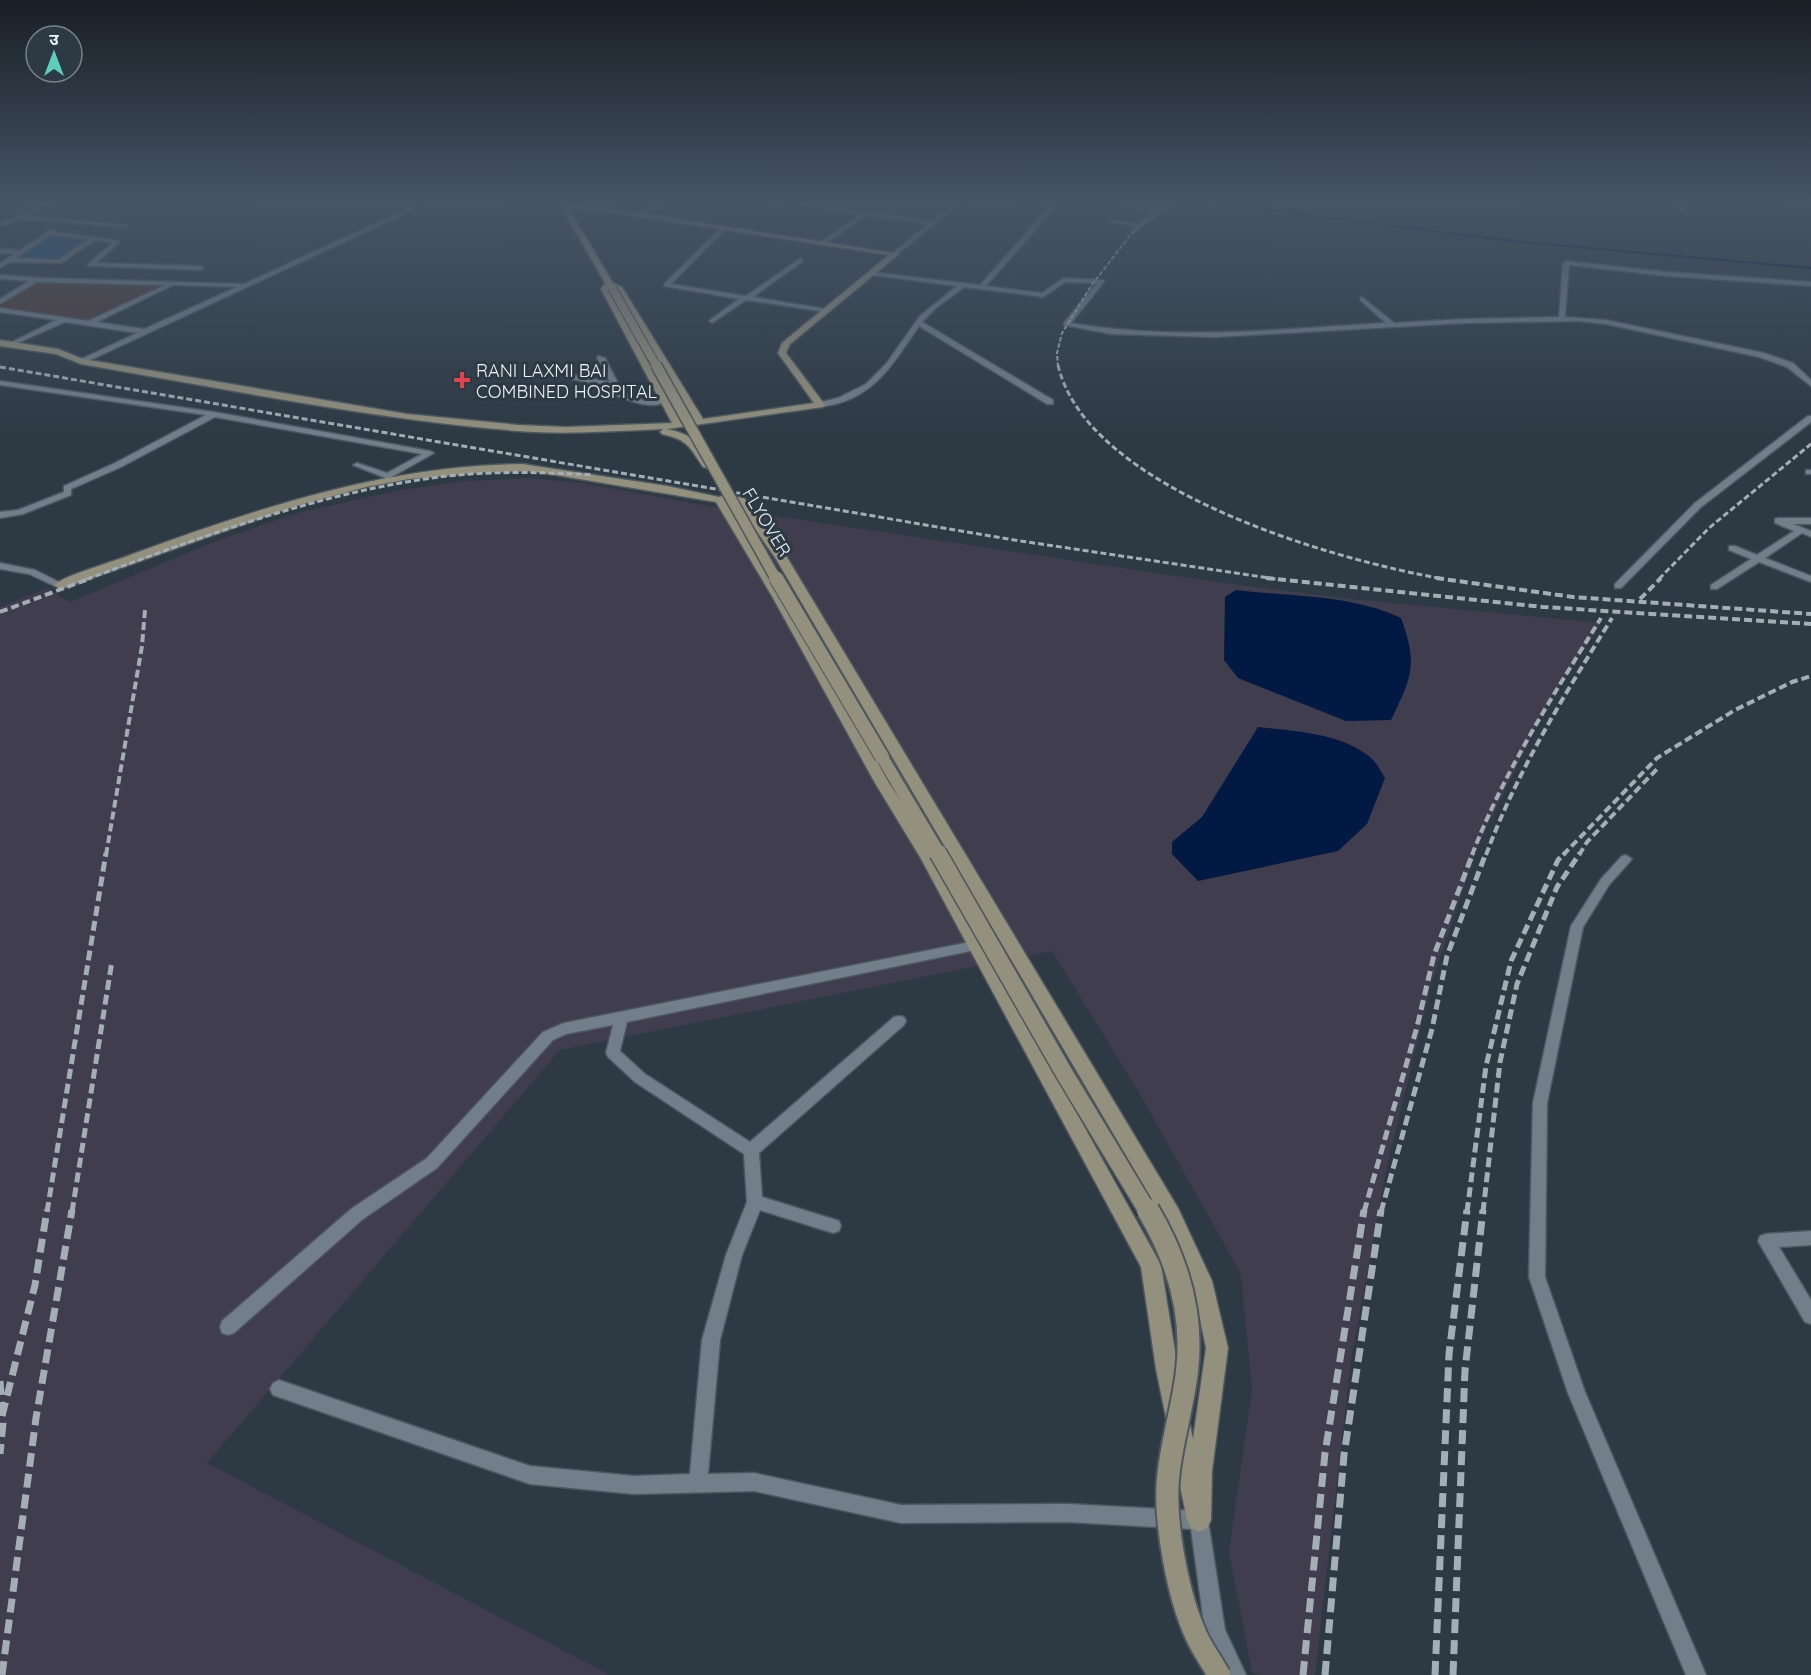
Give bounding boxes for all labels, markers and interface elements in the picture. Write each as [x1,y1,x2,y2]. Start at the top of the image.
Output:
north arrow [24,24,84,84]
text: उ [49,29,59,49]
place label: RANI LAXMI BAI COMBINED HOSPITAL [476,359,658,403]
marker: RANI LAXMI BAI COMBINED HOSPITAL [453,371,471,389]
street label: FLYOVER [738,483,796,561]

